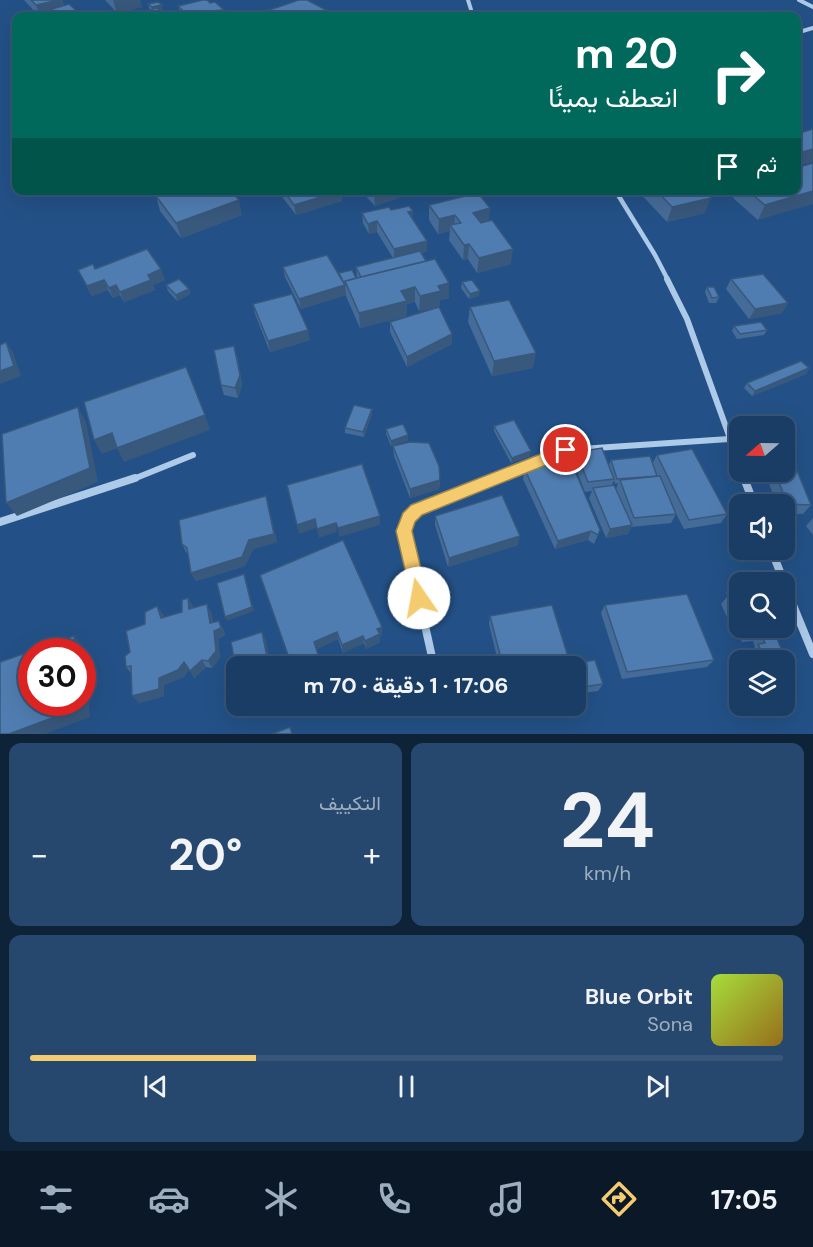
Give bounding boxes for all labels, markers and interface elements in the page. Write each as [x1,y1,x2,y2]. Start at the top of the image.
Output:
text: 20 m [575,26,678,81]
icon: right [699,36,777,114]
text: انعطف يمينًا [548,80,678,115]
icon: arrive [711,150,744,183]
text: ثم [756,150,777,179]
north arrow [729,416,795,482]
map controls [729,416,795,716]
pin [540,424,591,475]
icon: arrive [549,433,582,466]
button: sound [729,494,795,560]
position arrow [387,566,451,630]
button: search [729,572,795,638]
speed limit sign: 30 [18,638,96,716]
button: layers [729,650,795,716]
text: 17:06 · 1 دقيقة · 70 m [304,671,508,700]
text: 24 [560,770,655,871]
text: التكييف [319,790,381,816]
text: 20° [169,825,242,884]
text: − [30,833,48,876]
text: + [363,833,381,876]
text: km/h [584,860,631,886]
text: Blue Orbit [585,982,693,1011]
text: Sona [647,1011,693,1037]
icon: previous [139,1070,172,1103]
icon: pause [390,1070,423,1103]
icon: next [641,1070,674,1103]
icon: filters [35,1178,77,1220]
icon: car [148,1178,190,1220]
icon: climate [260,1178,302,1220]
icon: phone [373,1178,415,1220]
icon: music [486,1178,528,1220]
icon: directions [598,1178,640,1220]
text: 17:05 [711,1182,778,1217]

